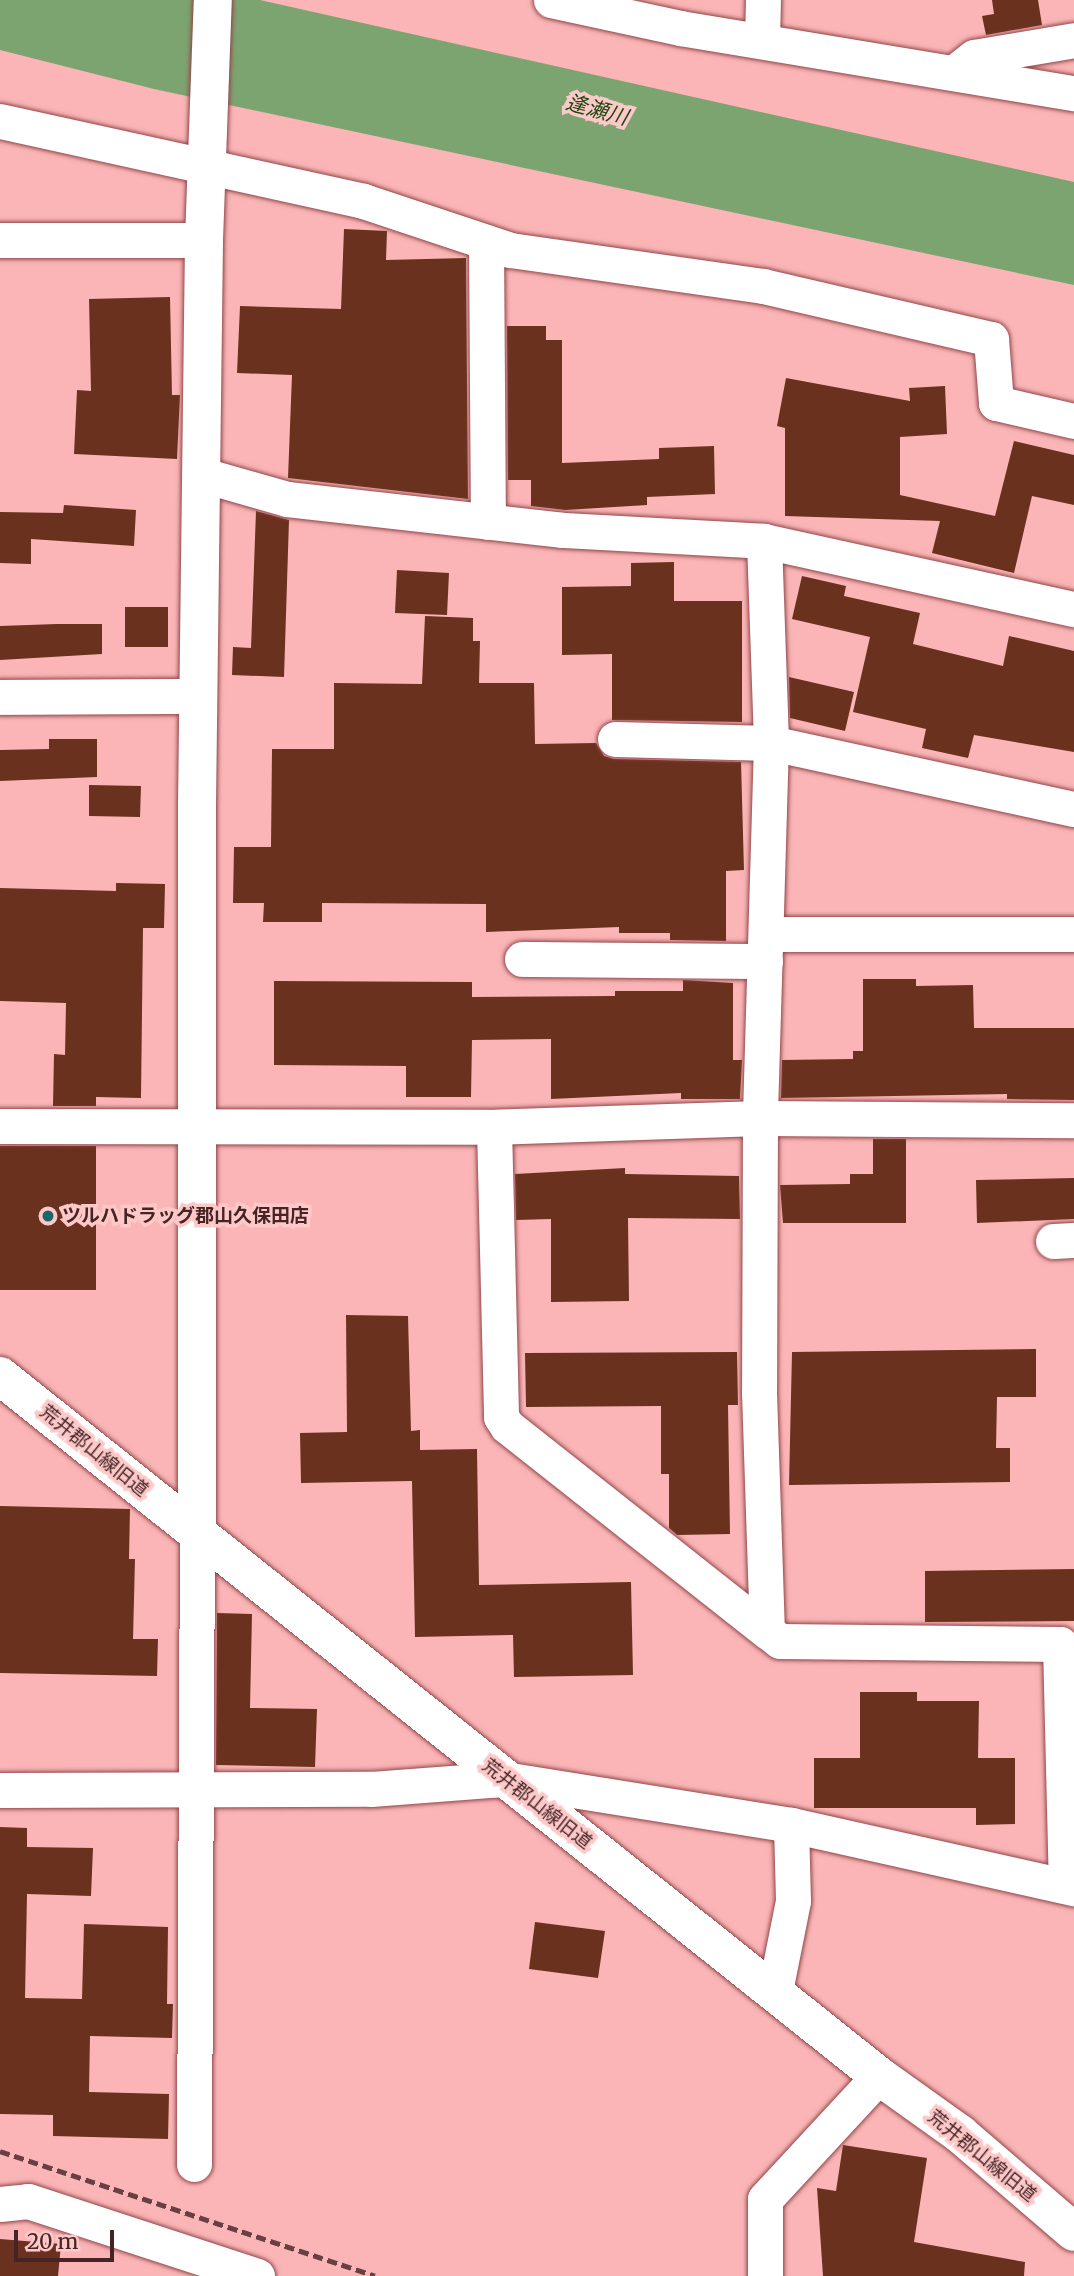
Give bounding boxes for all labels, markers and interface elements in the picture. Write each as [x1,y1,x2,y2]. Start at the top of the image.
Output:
water label: 逢瀬川 [563,90,631,130]
place label: ツルハドラッグ郡山久保田店 [62,1205,309,1227]
marker: ツルハドラッグ郡山久保田店 [40,1208,56,1224]
street label: 荒井郡山線旧道 [35,1400,153,1502]
street label: 荒井郡山線旧道 [478,1754,596,1854]
street label: 荒井郡山線旧道 [923,2105,1041,2207]
scale bar [18,2216,117,2260]
text: 20 m [27,2228,78,2255]

